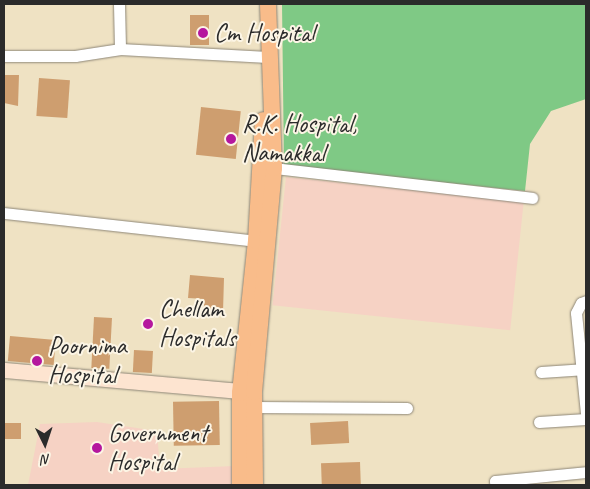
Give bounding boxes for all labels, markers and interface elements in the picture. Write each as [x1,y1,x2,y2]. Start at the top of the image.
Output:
place label: Cm Hospital [214,18,314,48]
marker: Cm Hospital [196,26,210,40]
place label: R.K. Hospital, Namakkal [242,110,357,169]
marker: R.K. Hospital, Namakkal [224,132,238,146]
place label: Chellam Hospitals [159,295,236,354]
marker: Chellam Hospitals [141,317,155,331]
place label: Poornima Hospital [48,332,126,391]
marker: Poornima Hospital [30,354,44,368]
north arrow [20,419,70,469]
place label: Government Hospital [108,419,207,478]
marker: Government Hospital [90,441,104,455]
text: N [41,451,51,468]

